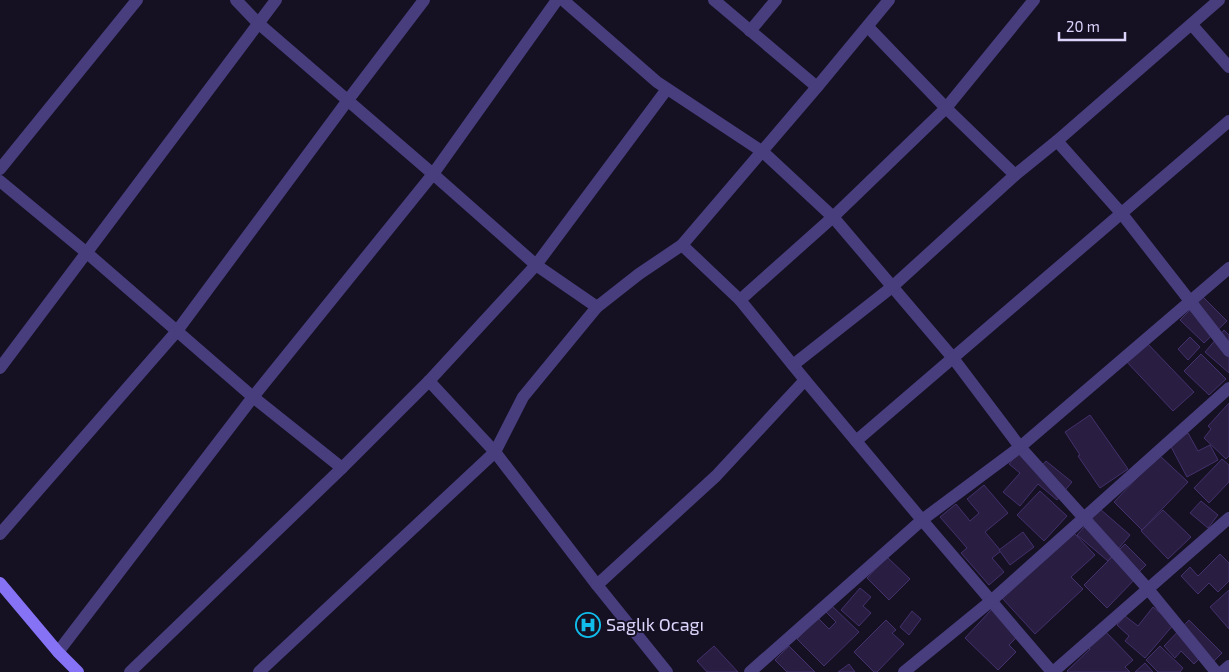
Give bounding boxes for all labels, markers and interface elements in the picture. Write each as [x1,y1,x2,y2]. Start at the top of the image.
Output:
scale bar [1059,10,1125,42]
text: 20 m [1066,17,1100,35]
hospital icon: Saglık Ocagı [575,612,601,638]
place label: Saglık Ocagı [606,613,704,635]

